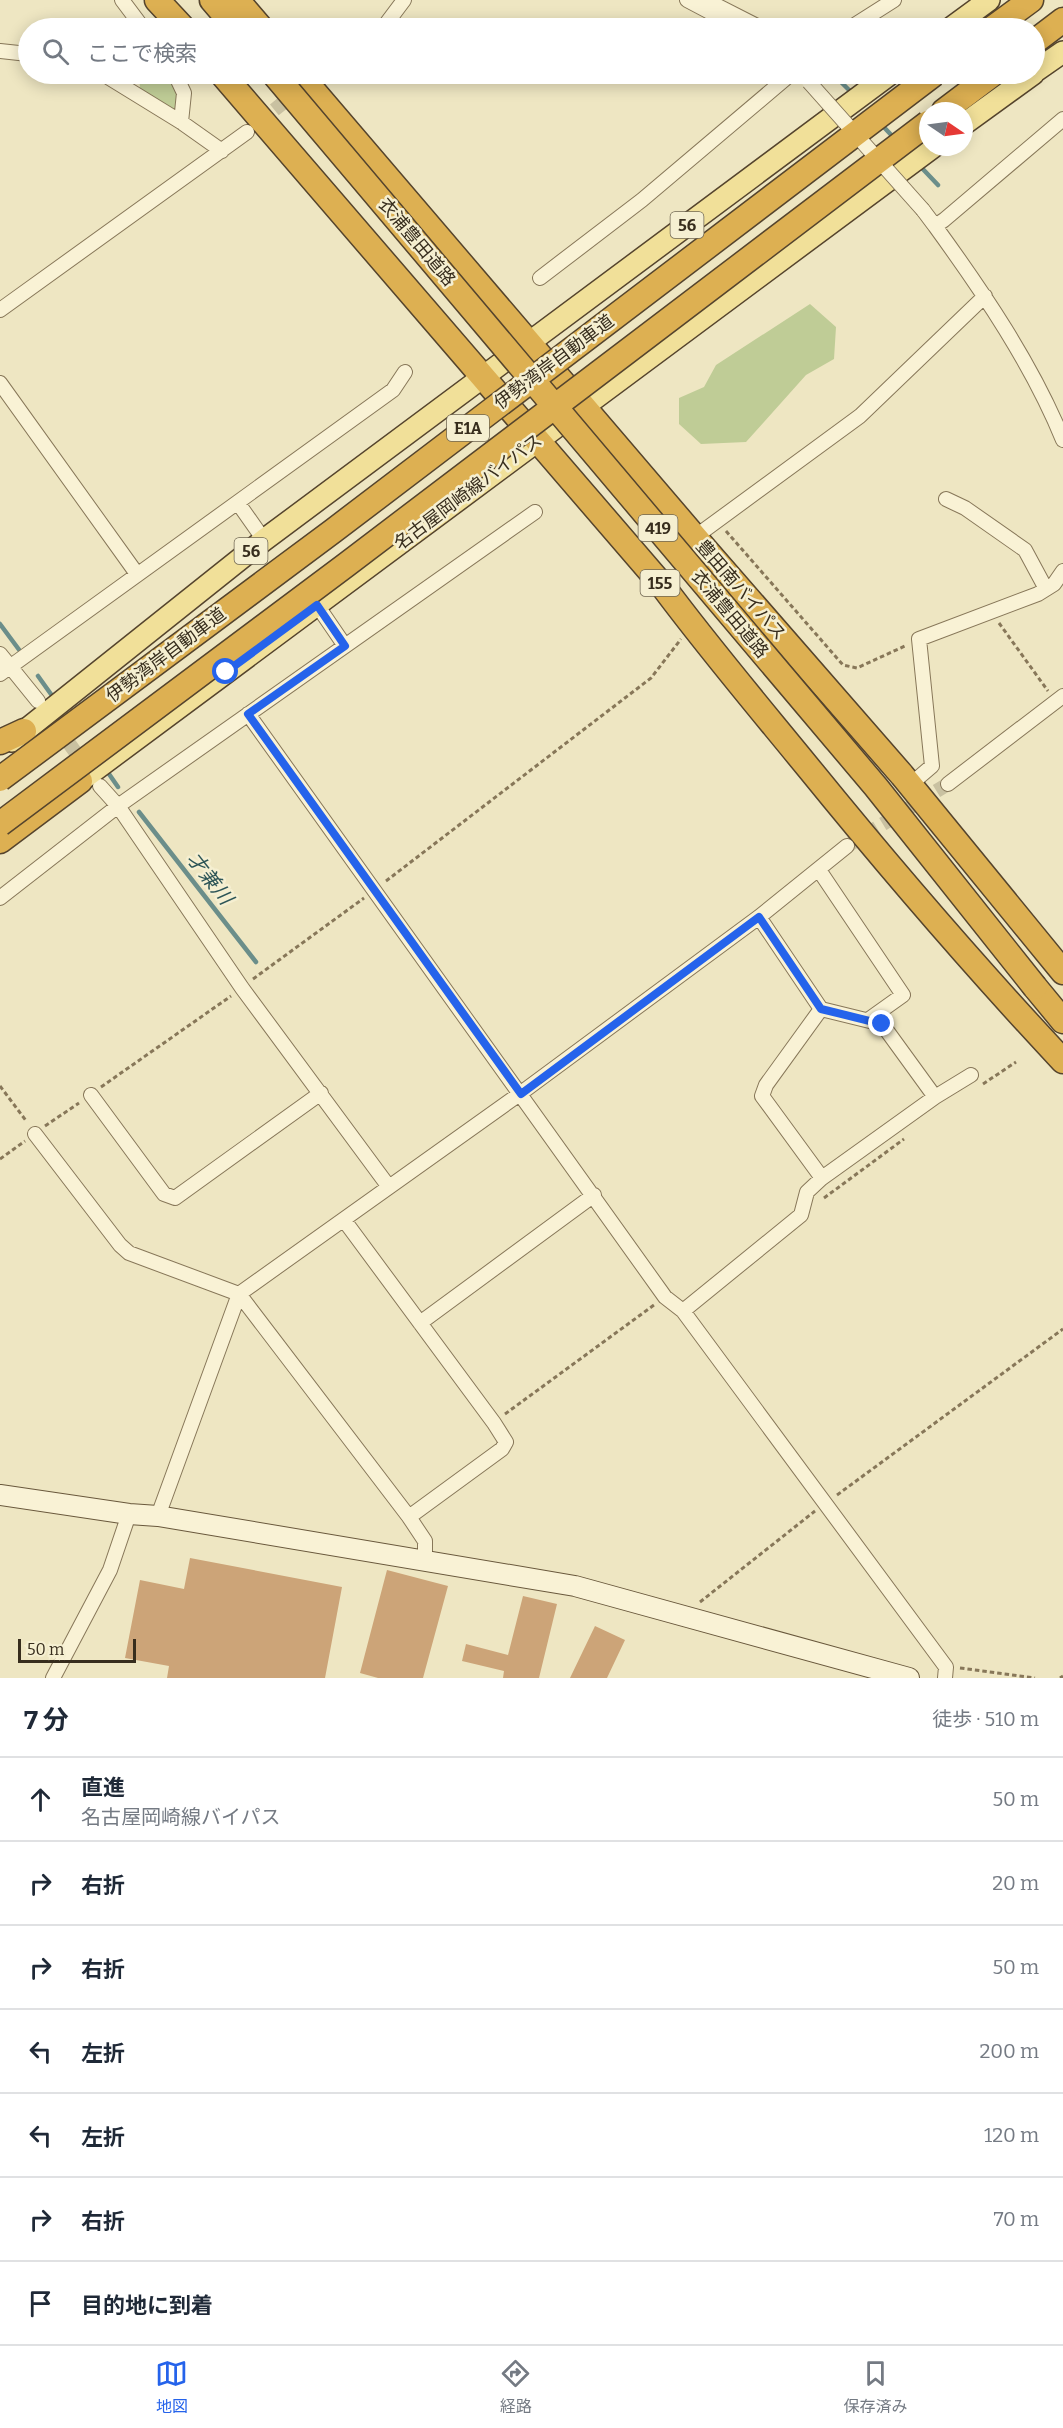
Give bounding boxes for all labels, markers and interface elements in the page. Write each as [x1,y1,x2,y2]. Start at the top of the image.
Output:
search box [18,18,1045,84]
icon: search [39,35,72,68]
text: ここで検索 [87,40,197,67]
north arrow [919,102,973,156]
street label: 衣浦豊田道路 [374,194,460,290]
road number: 56 [670,212,704,238]
street label: 伊勢湾岸自動車道 [490,310,618,414]
road number: E1A [447,415,489,441]
street label: 名古屋岡崎線バイパス [390,429,546,555]
road number: 419 [638,515,678,541]
street label: 豊田南バイパス [691,535,791,645]
road number: 56 [234,538,268,564]
street label: 衣浦豊田道路 [687,566,773,662]
road number: 155 [640,570,680,596]
street label: 伊勢湾岸自動車道 [102,603,230,707]
route start [212,658,238,684]
water label: 才兼川 [182,847,239,911]
route end [868,1010,894,1036]
scale bar [18,1636,136,1664]
text: 50 m [27,1640,64,1659]
text: 7 分 [24,1705,69,1736]
text: 徒歩 · 510 m [932,1707,1039,1731]
text: 直進 [81,1774,125,1801]
icon: ahead [24,1783,57,1816]
text: 50 m [992,1787,1039,1811]
text: 名古屋岡崎線バイパス [81,1805,281,1829]
icon: right [24,1867,57,1900]
text: 20 m [992,1871,1039,1895]
text: 右折 [81,1872,125,1899]
icon: right [24,1951,57,1984]
text: 50 m [992,1955,1039,1979]
text: 右折 [81,1956,125,1983]
icon: left [24,2035,57,2068]
text: 200 m [979,2039,1039,2063]
text: 左折 [81,2040,125,2067]
icon: left [24,2119,57,2152]
text: 120 m [984,2123,1039,2147]
text: 左折 [81,2124,125,2151]
icon: right [24,2203,57,2236]
text: 70 m [993,2207,1039,2231]
text: 右折 [81,2208,125,2235]
icon: arrive [24,2287,57,2320]
text: 目的地に到着 [81,2292,213,2319]
tab: 地図 [155,2357,188,2417]
tab: 経路 [499,2357,532,2417]
tab: 保存済み [843,2357,907,2417]

